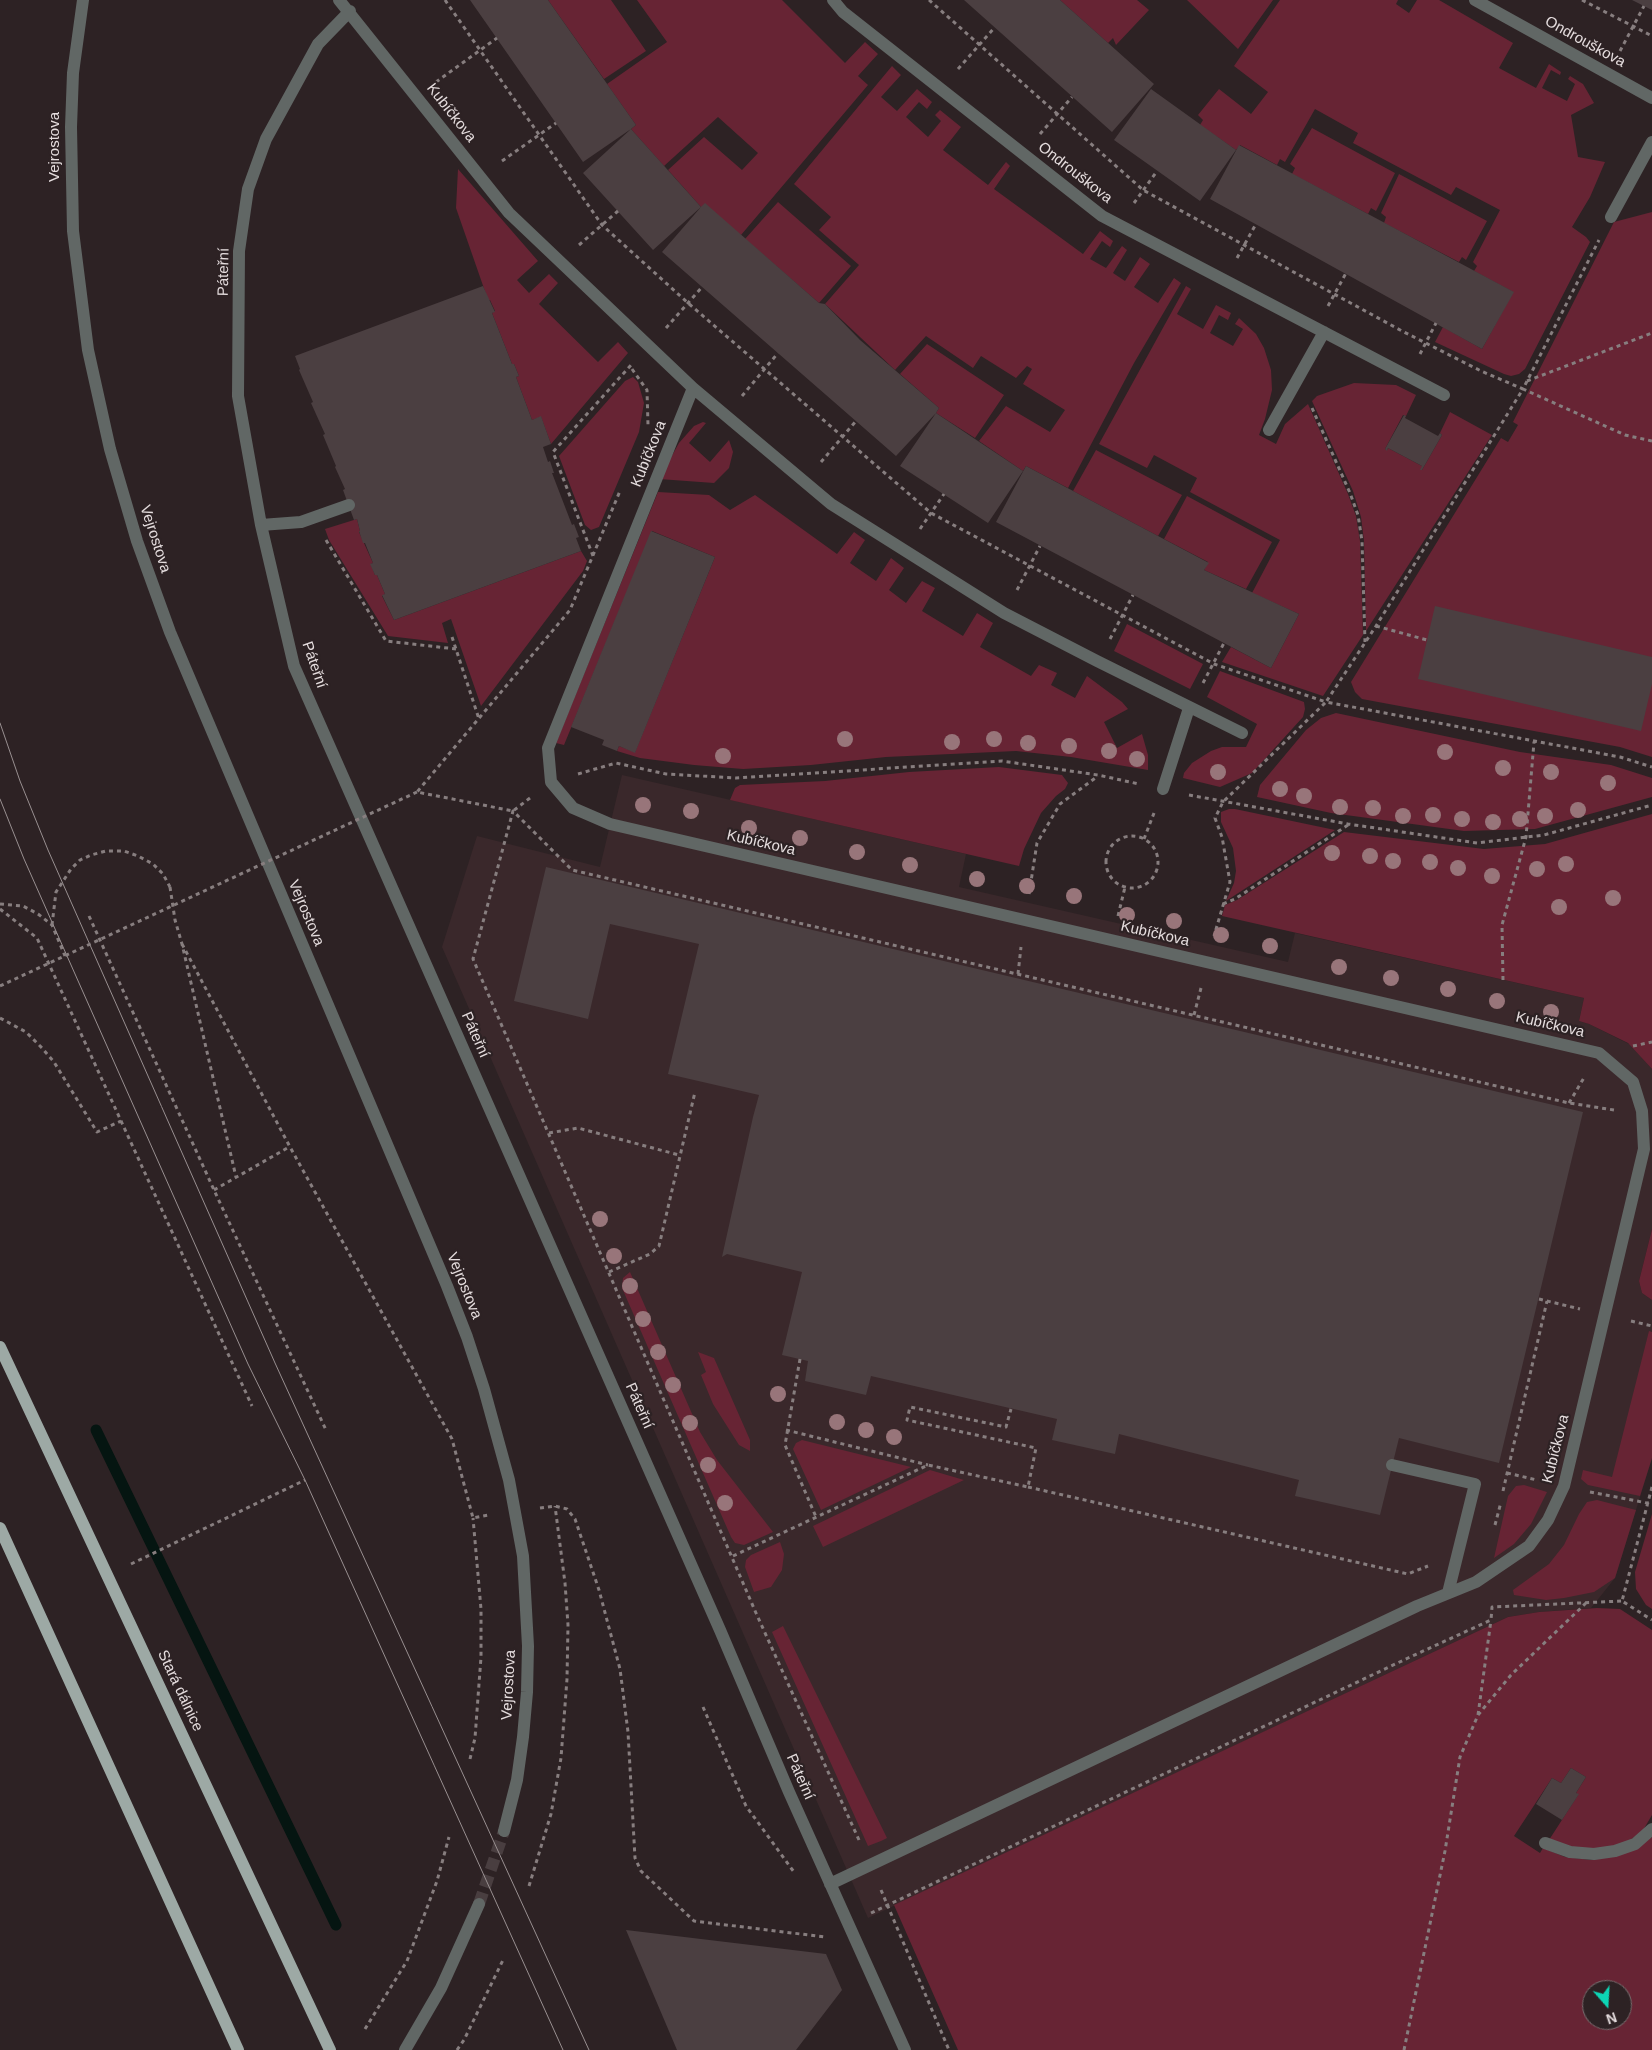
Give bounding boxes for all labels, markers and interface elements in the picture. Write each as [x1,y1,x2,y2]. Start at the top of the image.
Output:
street label: Ondrouškova [1542,13,1628,71]
street label: Kubíčkova [422,80,480,146]
street label: Vejrostova [46,112,64,182]
street label: Ondrouškova [1034,138,1116,208]
street label: Páteřní [215,248,233,296]
street label: Kubíčkova [628,418,670,490]
street label: Vejrostova [136,503,174,575]
street label: Páteřní [298,639,330,691]
street label: Kubíčkova [725,826,797,860]
street label: Vejrostova [284,877,328,949]
street label: Kubíčkova [1119,917,1191,951]
street label: Kubíčkova [1514,1008,1586,1042]
street label: Páteřní [457,1009,493,1061]
street label: Vejrostova [443,1250,485,1322]
street label: Páteřní [621,1380,657,1432]
street label: Kubíčkova [1539,1413,1573,1485]
street label: Stará dálnice [153,1648,207,1734]
street label: Vejrostova [498,1650,520,1720]
street label: Páteřní [782,1751,818,1803]
north arrow [1582,1980,1632,2030]
text: N [1604,2009,1619,2027]

